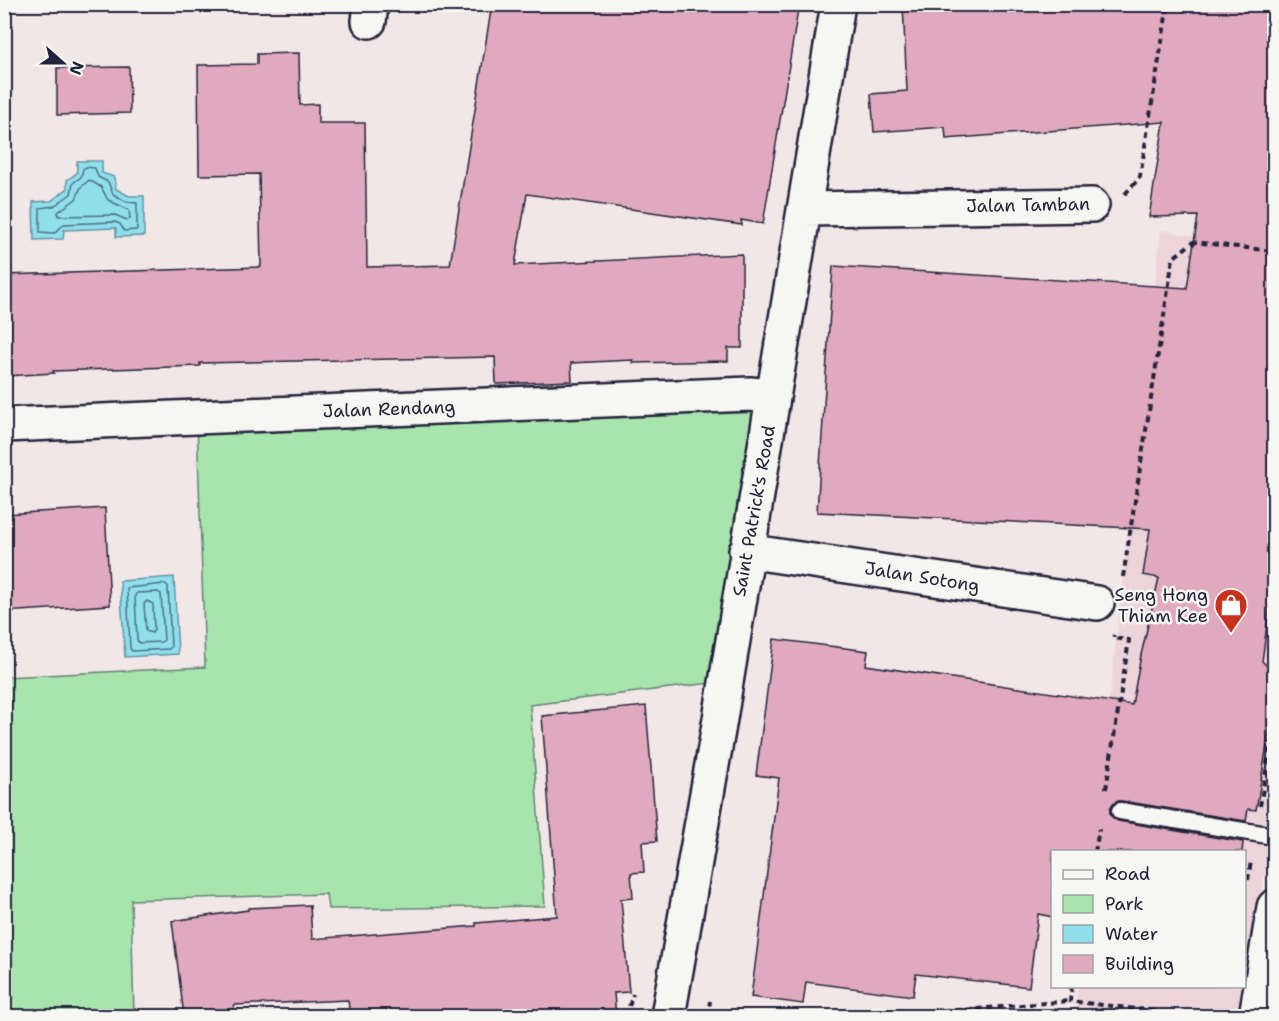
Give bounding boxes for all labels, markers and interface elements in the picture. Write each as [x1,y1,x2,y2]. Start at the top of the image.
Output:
north arrow [33,33,93,93]
text: N [64,59,89,78]
street label: Jalan Tamban [966,192,1090,218]
street label: Jalan Rendang [322,395,456,423]
street label: Saint Patrick's Road [727,423,781,599]
street label: Jalan Sotong [863,556,981,598]
place label: Seng Hong Thiam Kee [1114,583,1208,628]
shop icon: Seng Hong Thiam Kee [1213,587,1249,634]
legend [1051,850,1246,988]
text: Road [1105,862,1150,886]
text: Park [1105,892,1144,916]
text: Water [1105,922,1158,946]
text: Building [1105,952,1174,976]

